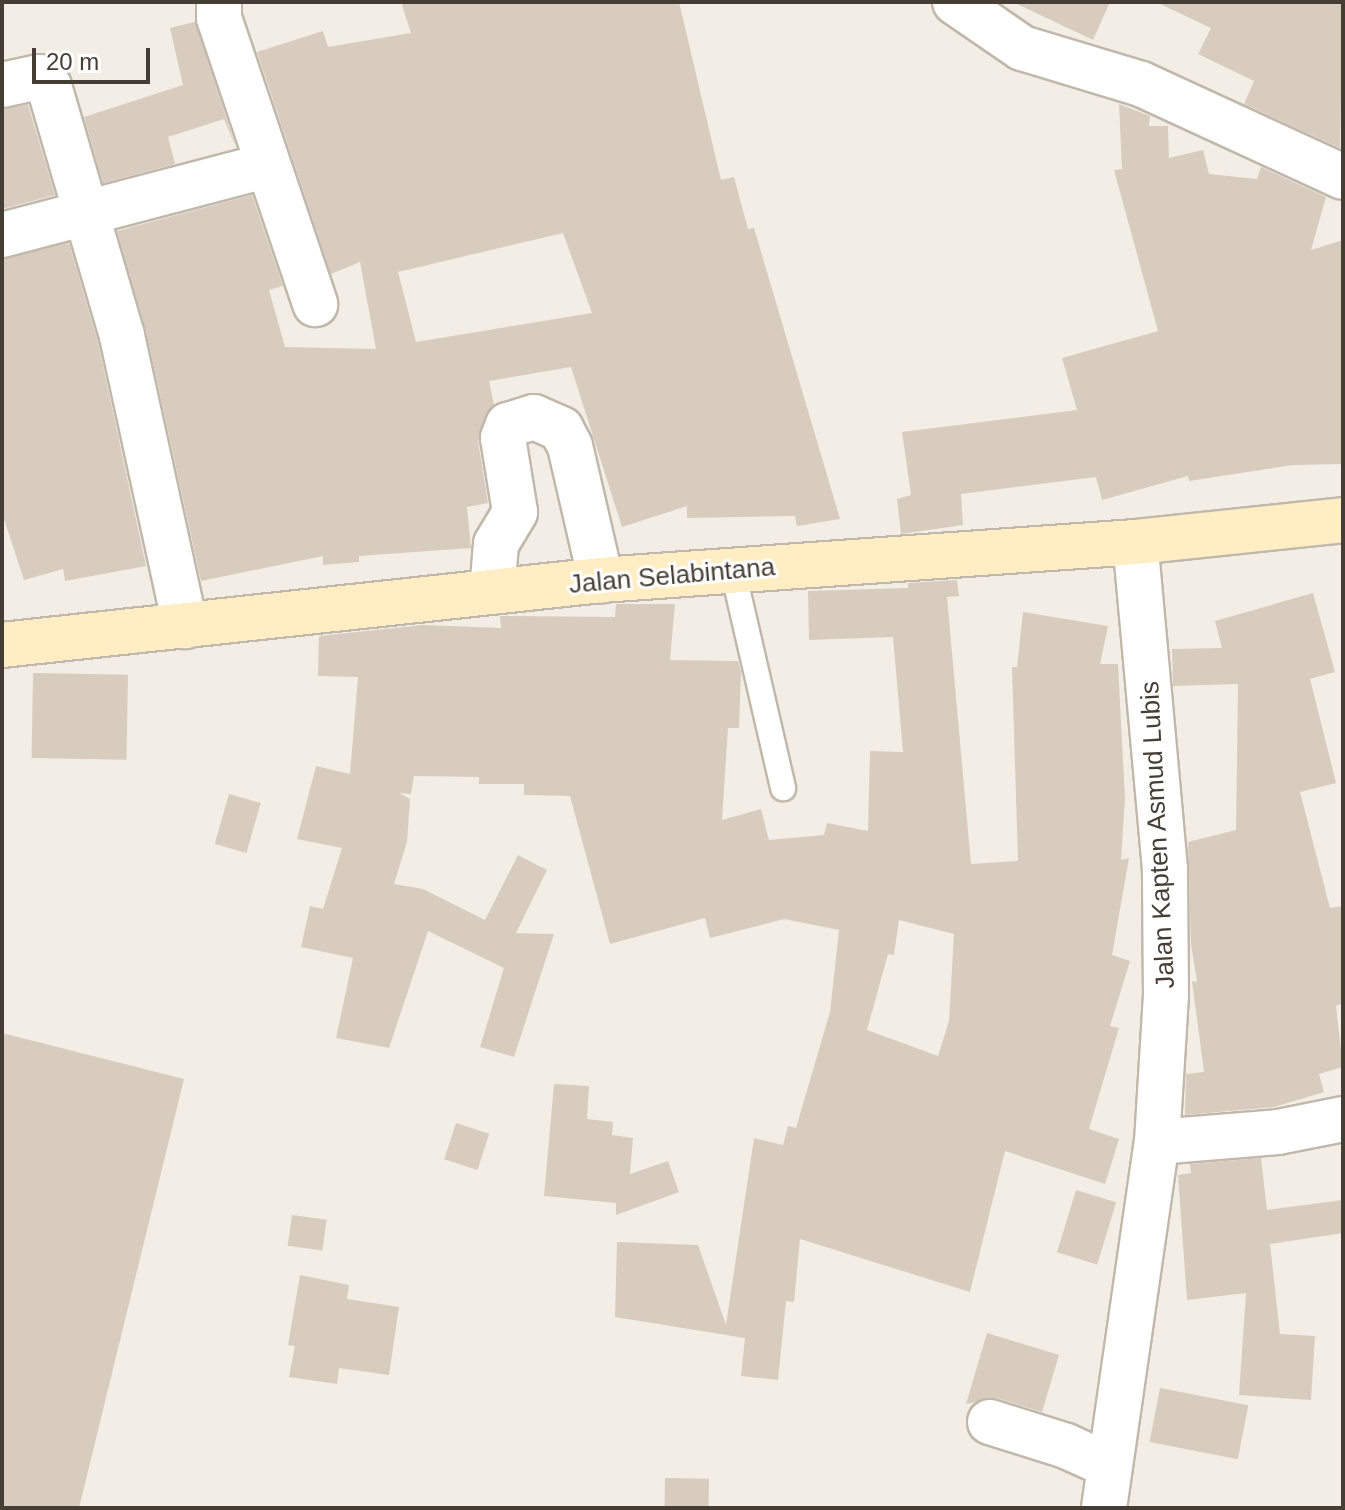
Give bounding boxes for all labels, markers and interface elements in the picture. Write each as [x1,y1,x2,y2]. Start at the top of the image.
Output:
scale bar [36,32,154,82]
text: 20 m [46,48,99,75]
street label: Jalan Selabintana [568,551,776,601]
street label: Jalan Kapten Asmud Lubis [1134,680,1182,990]

